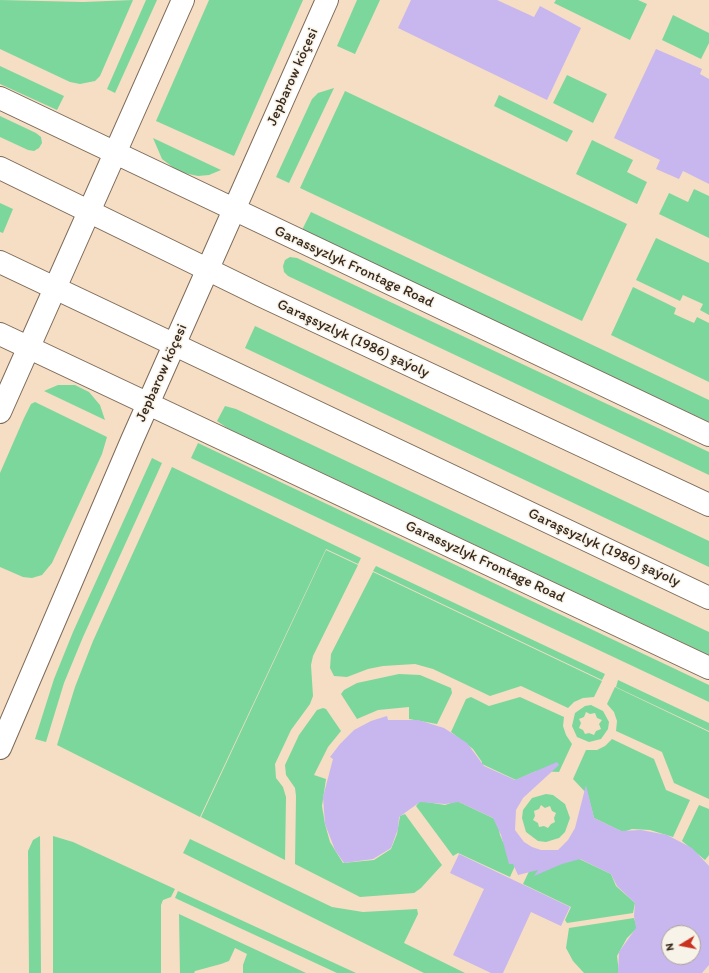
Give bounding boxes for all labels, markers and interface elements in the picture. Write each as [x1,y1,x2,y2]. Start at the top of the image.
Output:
street label: Jepbarow köçesi [263,25,323,129]
street label: Garassyzlyk Frontage Road [271,222,437,312]
street label: Garaşsyzlyk (1986) şaýoly [274,296,432,382]
street label: Jepbarow köçesi [132,321,192,425]
street label: Garaşsyzlyk (1986) şaýoly [525,505,683,591]
street label: Garassyzlyk Frontage Road [402,517,568,607]
north arrow [661,925,701,965]
text: N [663,942,677,952]

